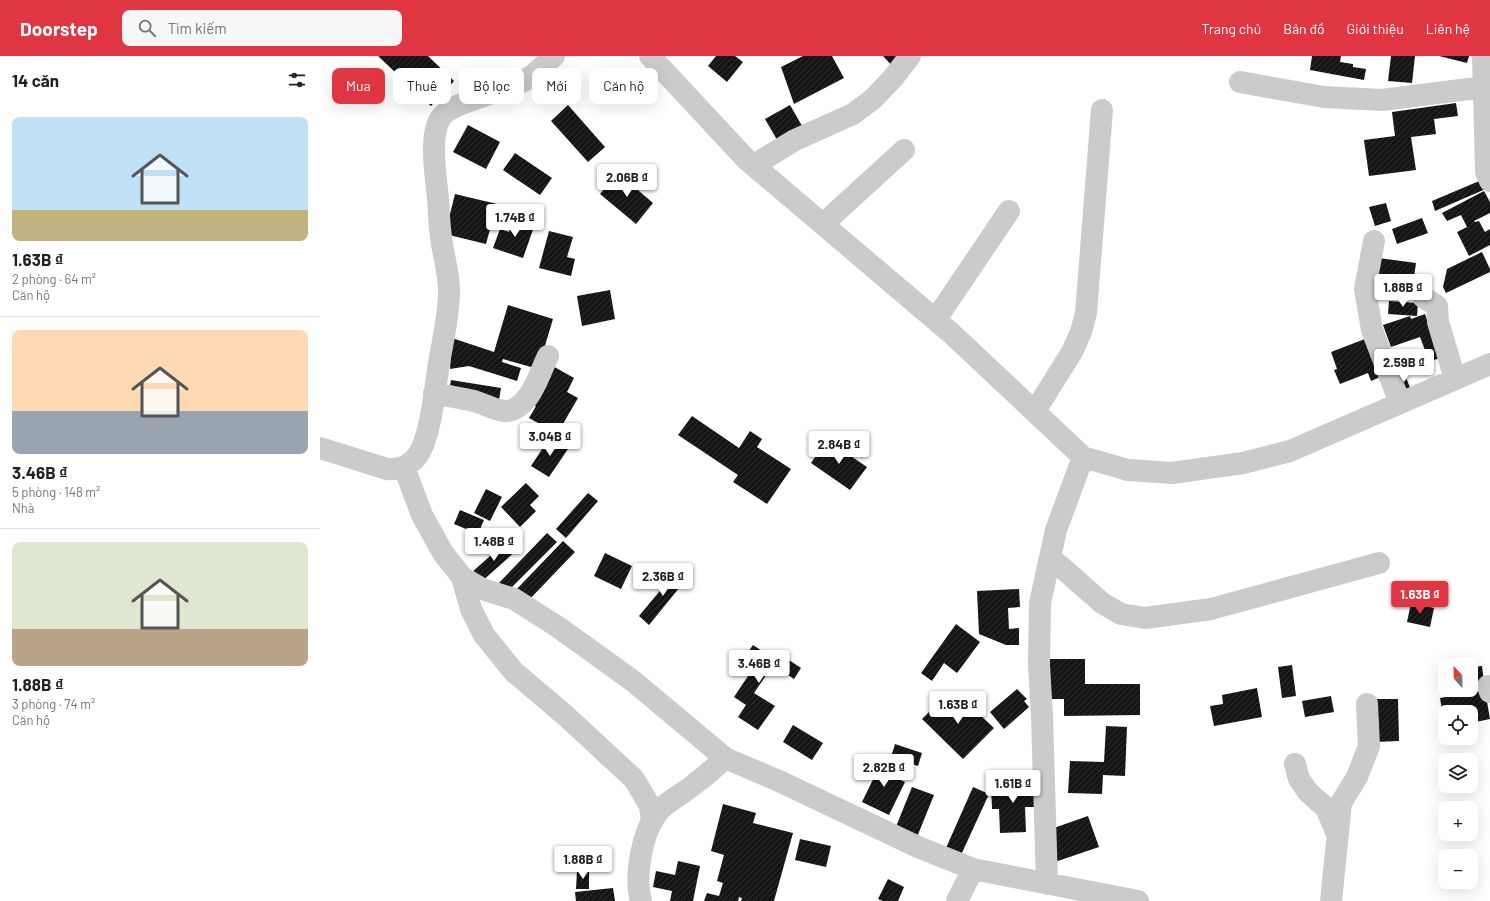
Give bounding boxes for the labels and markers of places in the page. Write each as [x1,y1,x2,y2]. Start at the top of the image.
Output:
pin: 2.06B ₫ [590,164,664,198]
pin: 1.74B ₫ [478,204,552,238]
pin: 1.88B ₫ [1366,274,1440,308]
pin: 2.59B ₫ [1367,349,1441,383]
pin: 3.04B ₫ [513,423,587,457]
pin: 2.84B ₫ [802,431,876,465]
pin: 1.48B ₫ [457,528,531,562]
pin: 2.36B ₫ [626,563,700,597]
pin: 1.63B ₫ [1383,581,1457,615]
pin: 3.46B ₫ [722,650,796,684]
pin: 1.63B ₫ [921,691,995,725]
pin: 2.82B ₫ [847,754,921,788]
pin: 1.61B ₫ [976,770,1050,804]
pin: 1.88B ₫ [546,846,620,880]

